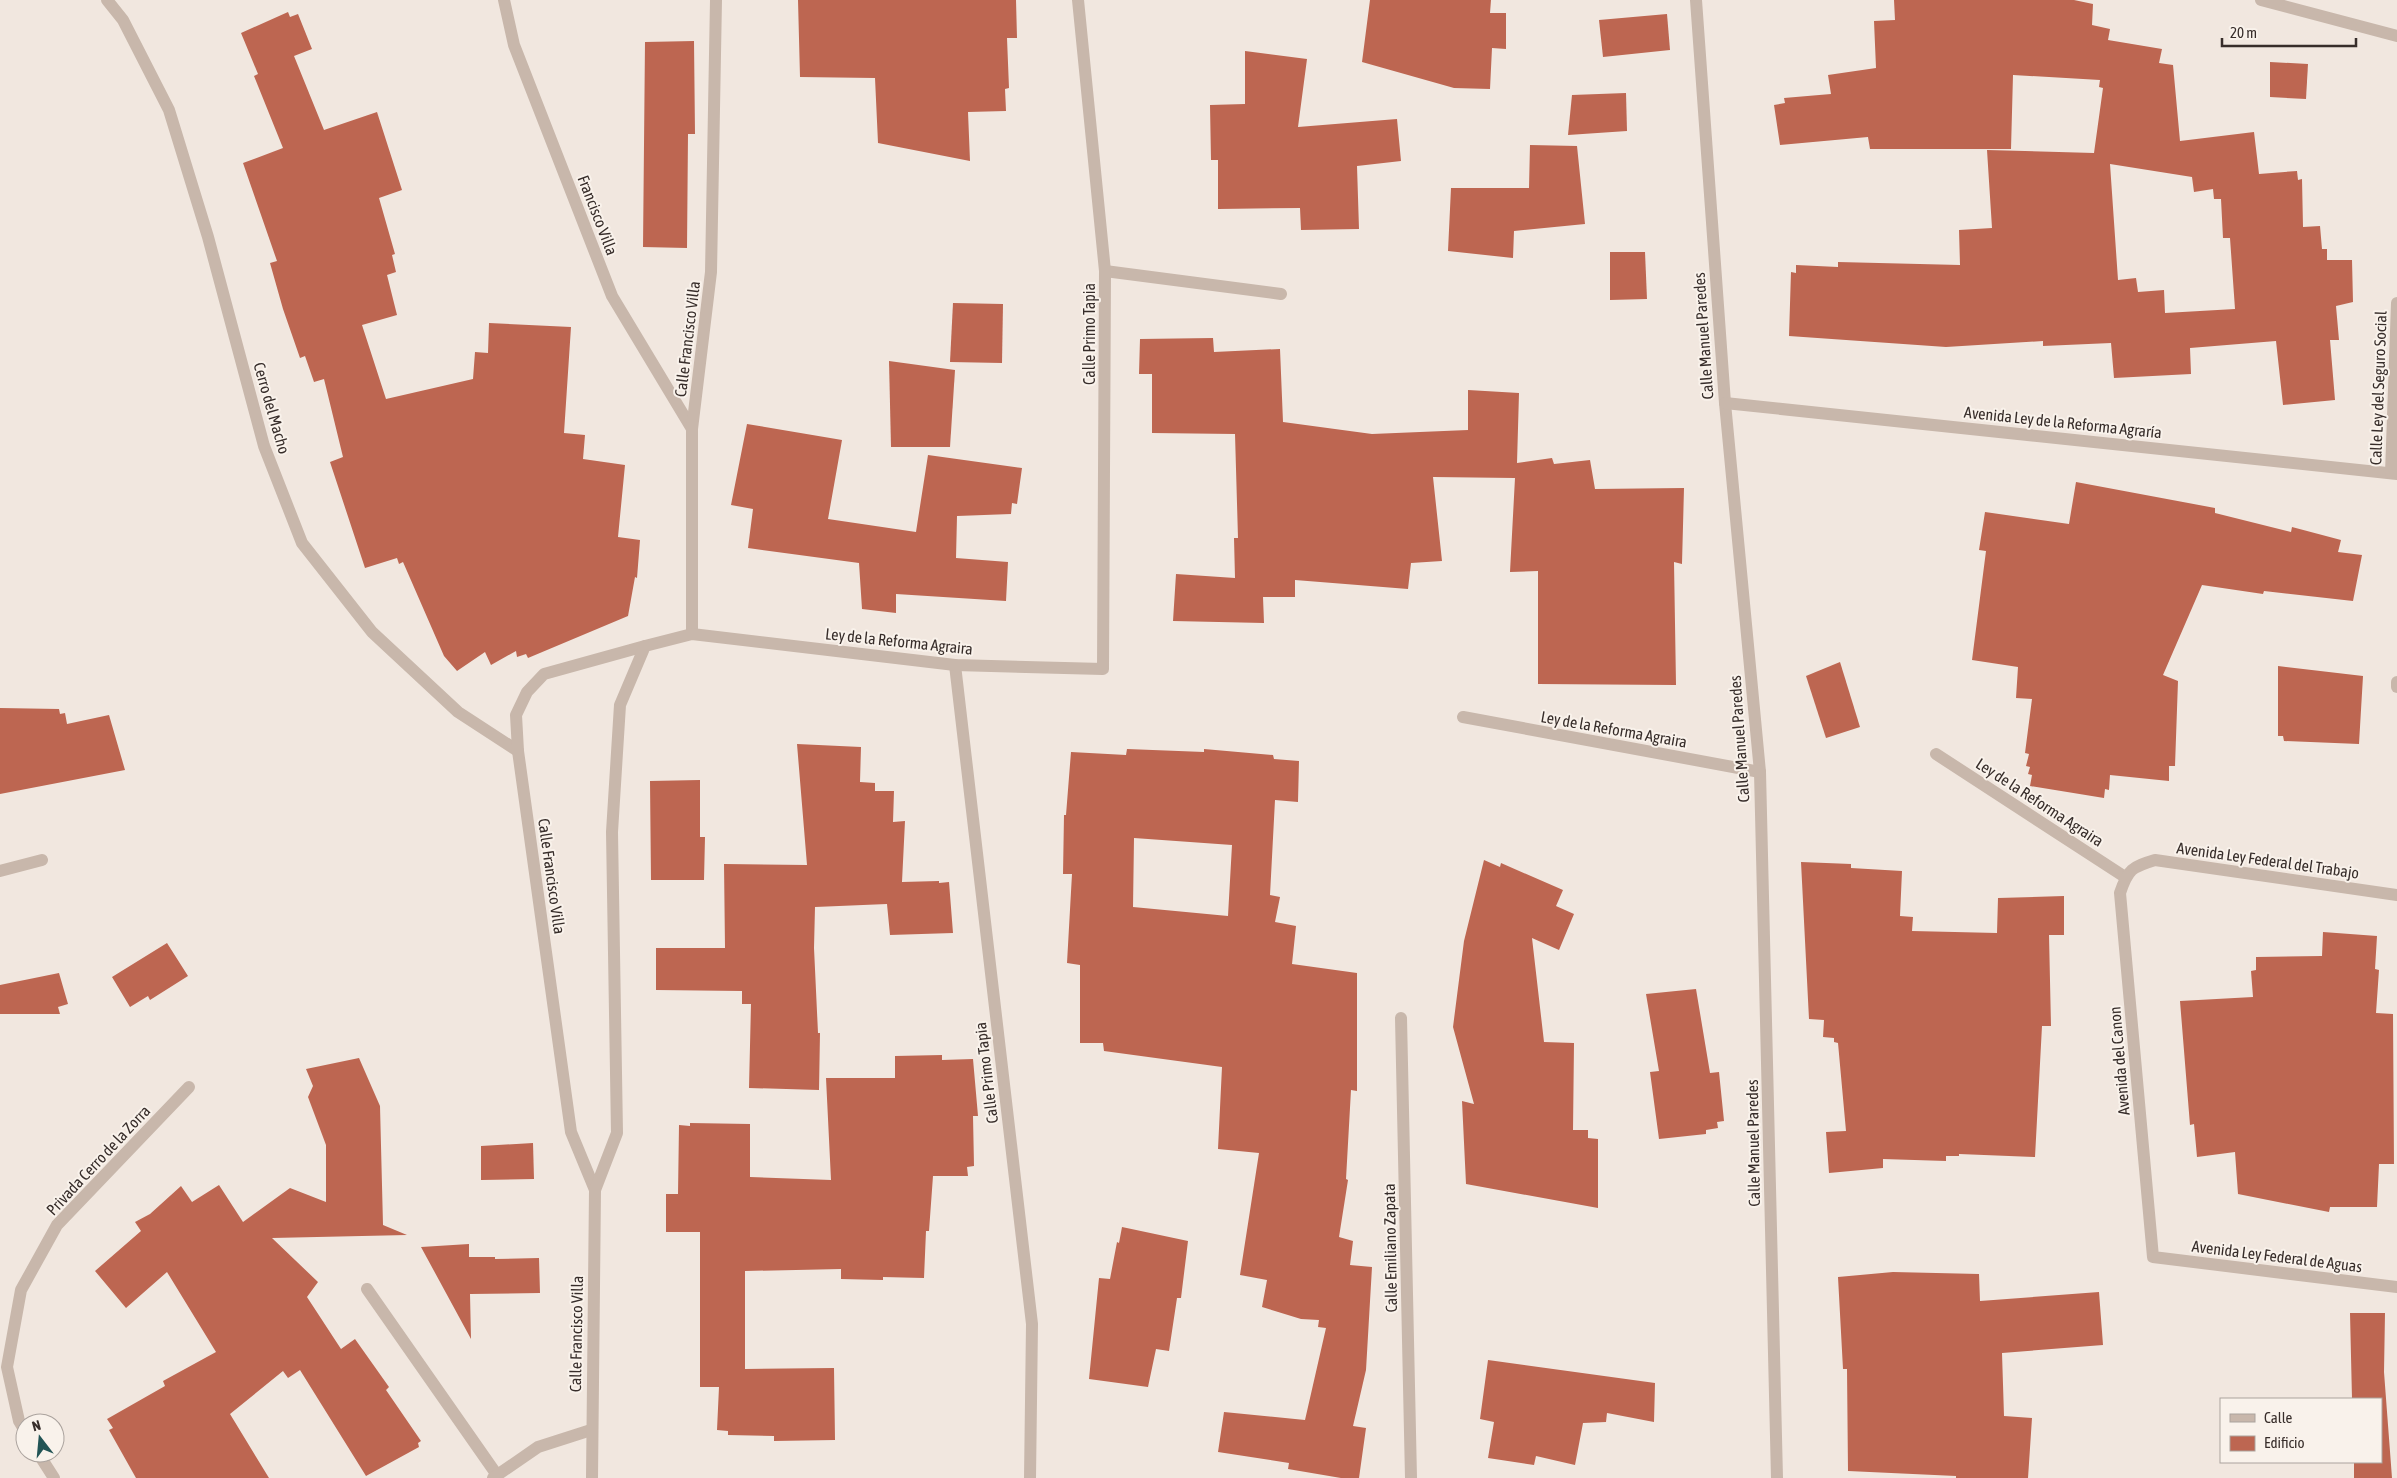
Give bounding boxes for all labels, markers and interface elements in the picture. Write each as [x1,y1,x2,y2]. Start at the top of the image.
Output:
scale bar [2222,15,2356,47]
text: 20 m [2230,24,2257,41]
street label: Francisco Villa [575,173,621,257]
street label: Calle Manuel Paredes [1690,272,1716,400]
street label: Calle Francisco Villa [671,280,703,398]
street label: Calle Primo Tapia [1080,283,1099,385]
street label: Calle Ley del Seguro Social [2366,310,2391,465]
street label: Cerro del Macho [250,360,294,456]
street label: Avenida Ley de la Reforma Agraría [1963,403,2163,442]
street label: Ley de la Reforma Agraira [824,624,974,659]
street label: Calle Manuel Paredes [1726,675,1752,803]
street label: Ley de la Reforma Agraira [1539,707,1689,752]
street label: Ley de la Reforma Agraira [1972,754,2107,851]
street label: Calle Francisco Villa [535,817,569,935]
street label: Avenida Ley Federal del Trabajo [2175,838,2360,883]
street label: Avenida del Canon [2105,1006,2133,1116]
street label: Calle Primo Tapia [971,1021,1002,1125]
street label: Calle Manuel Paredes [1743,1079,1763,1207]
street label: Privada Cerro de la Zorra [43,1102,153,1218]
street label: Calle Emiliano Zapata [1380,1183,1401,1313]
street label: Avenida Ley Federal de Aguas [2191,1237,2363,1276]
street label: Calle Francisco Villa [566,1276,586,1392]
legend [2220,1398,2382,1463]
text: Calle [2264,1409,2293,1426]
north arrow [15,1413,65,1463]
text: N [30,1417,43,1434]
text: Edificio [2264,1434,2305,1451]

